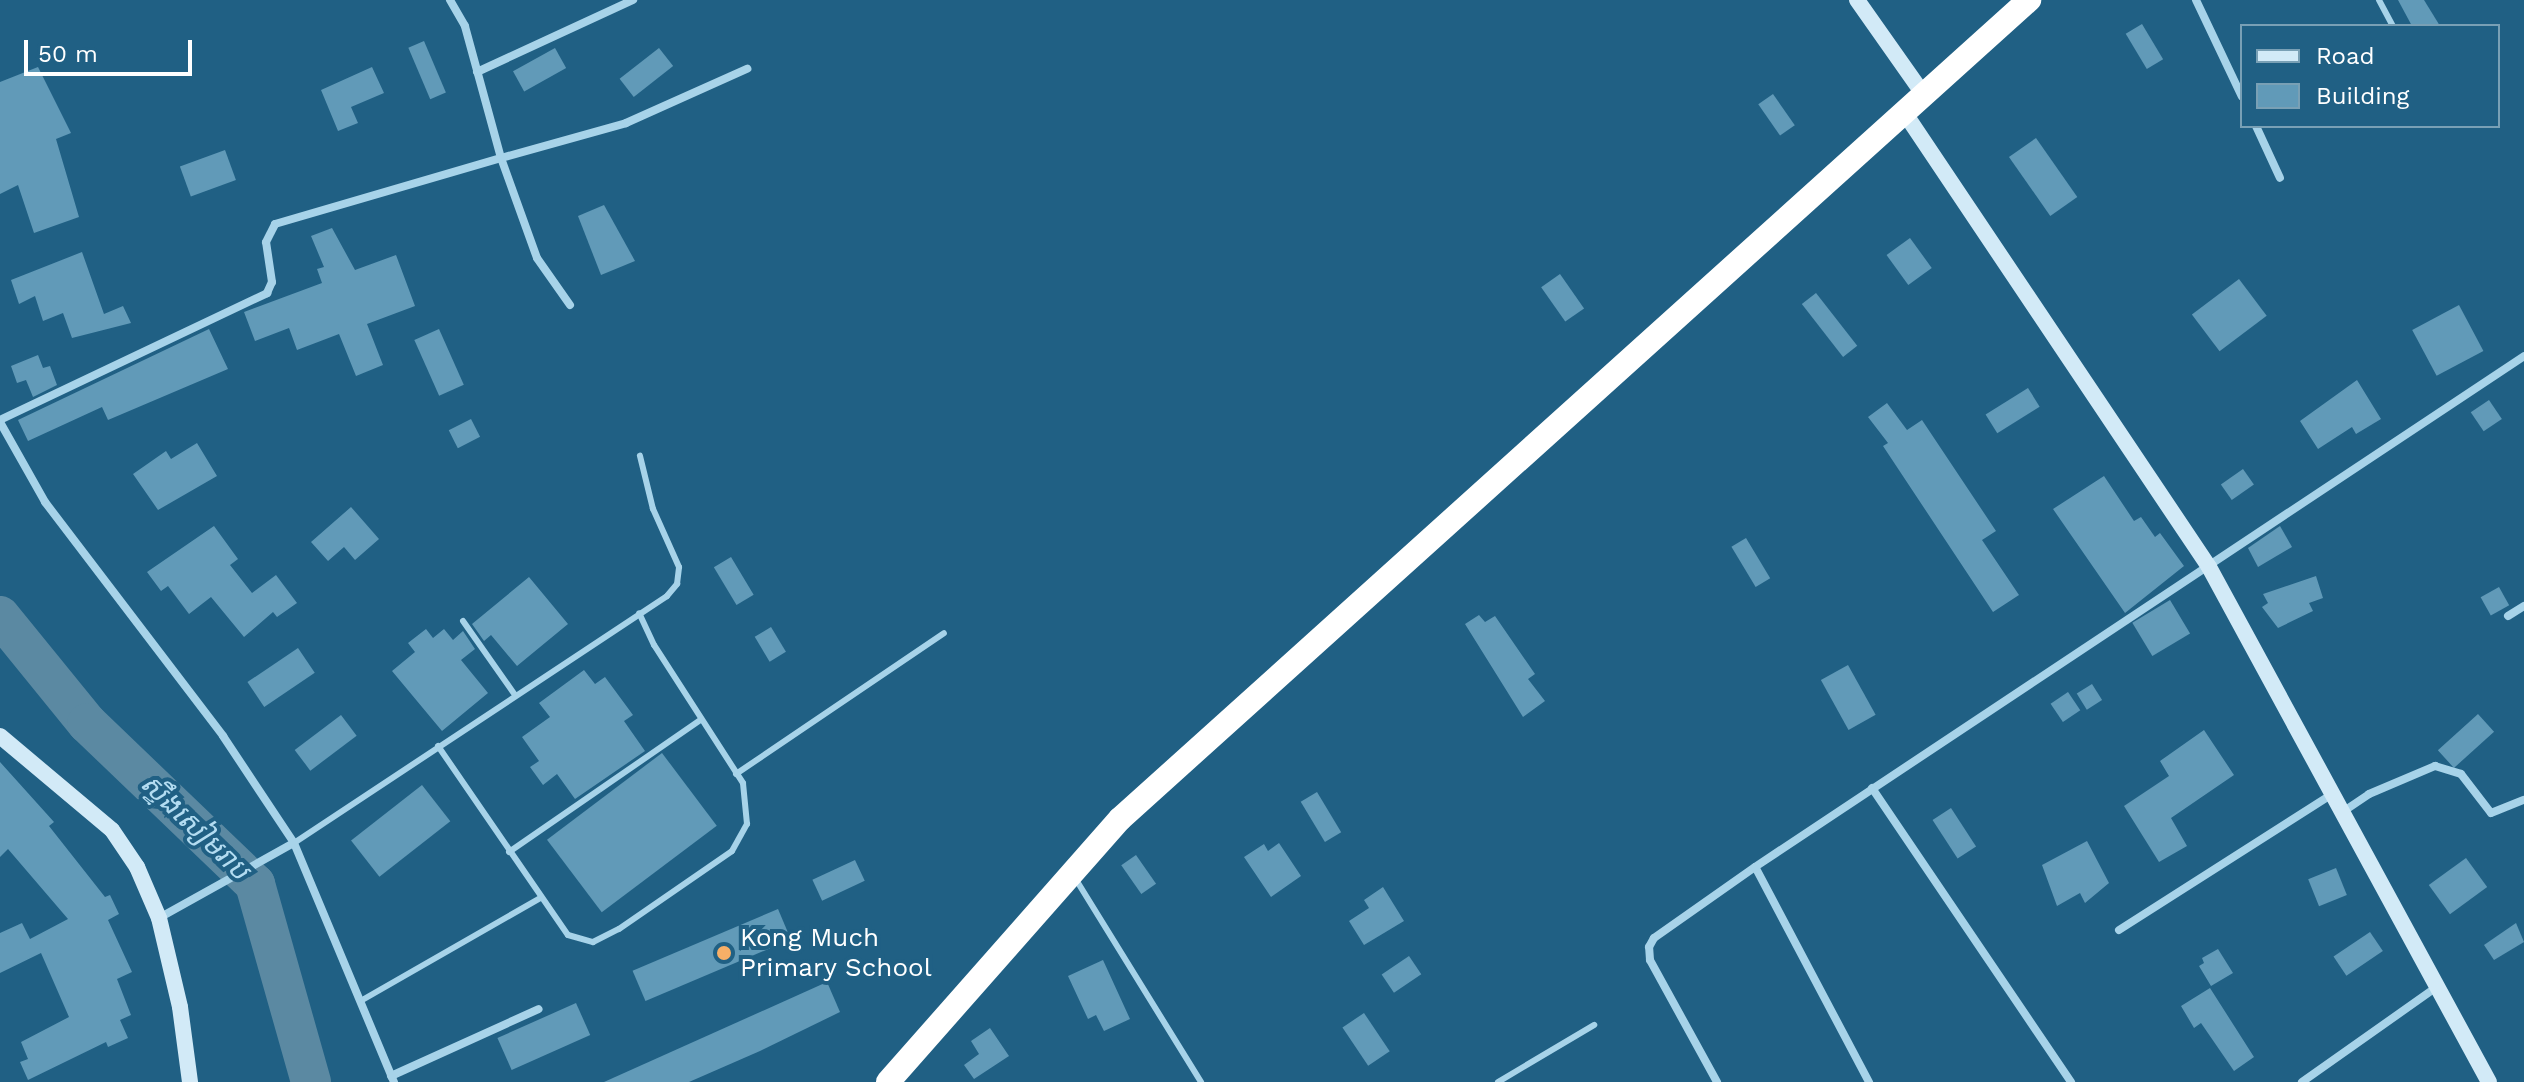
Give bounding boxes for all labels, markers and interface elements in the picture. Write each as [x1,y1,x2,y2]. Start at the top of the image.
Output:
scale bar [28,24,196,74]
legend [2240,24,2500,128]
text: 50 m [38,40,98,68]
text: Road [2316,42,2375,70]
text: Building [2316,82,2409,110]
water label: ស្ទឹងសៀមរាប [133,767,257,887]
place label: Kong Much Primary School [740,922,932,984]
marker: Kong Much Primary School [715,944,733,962]

